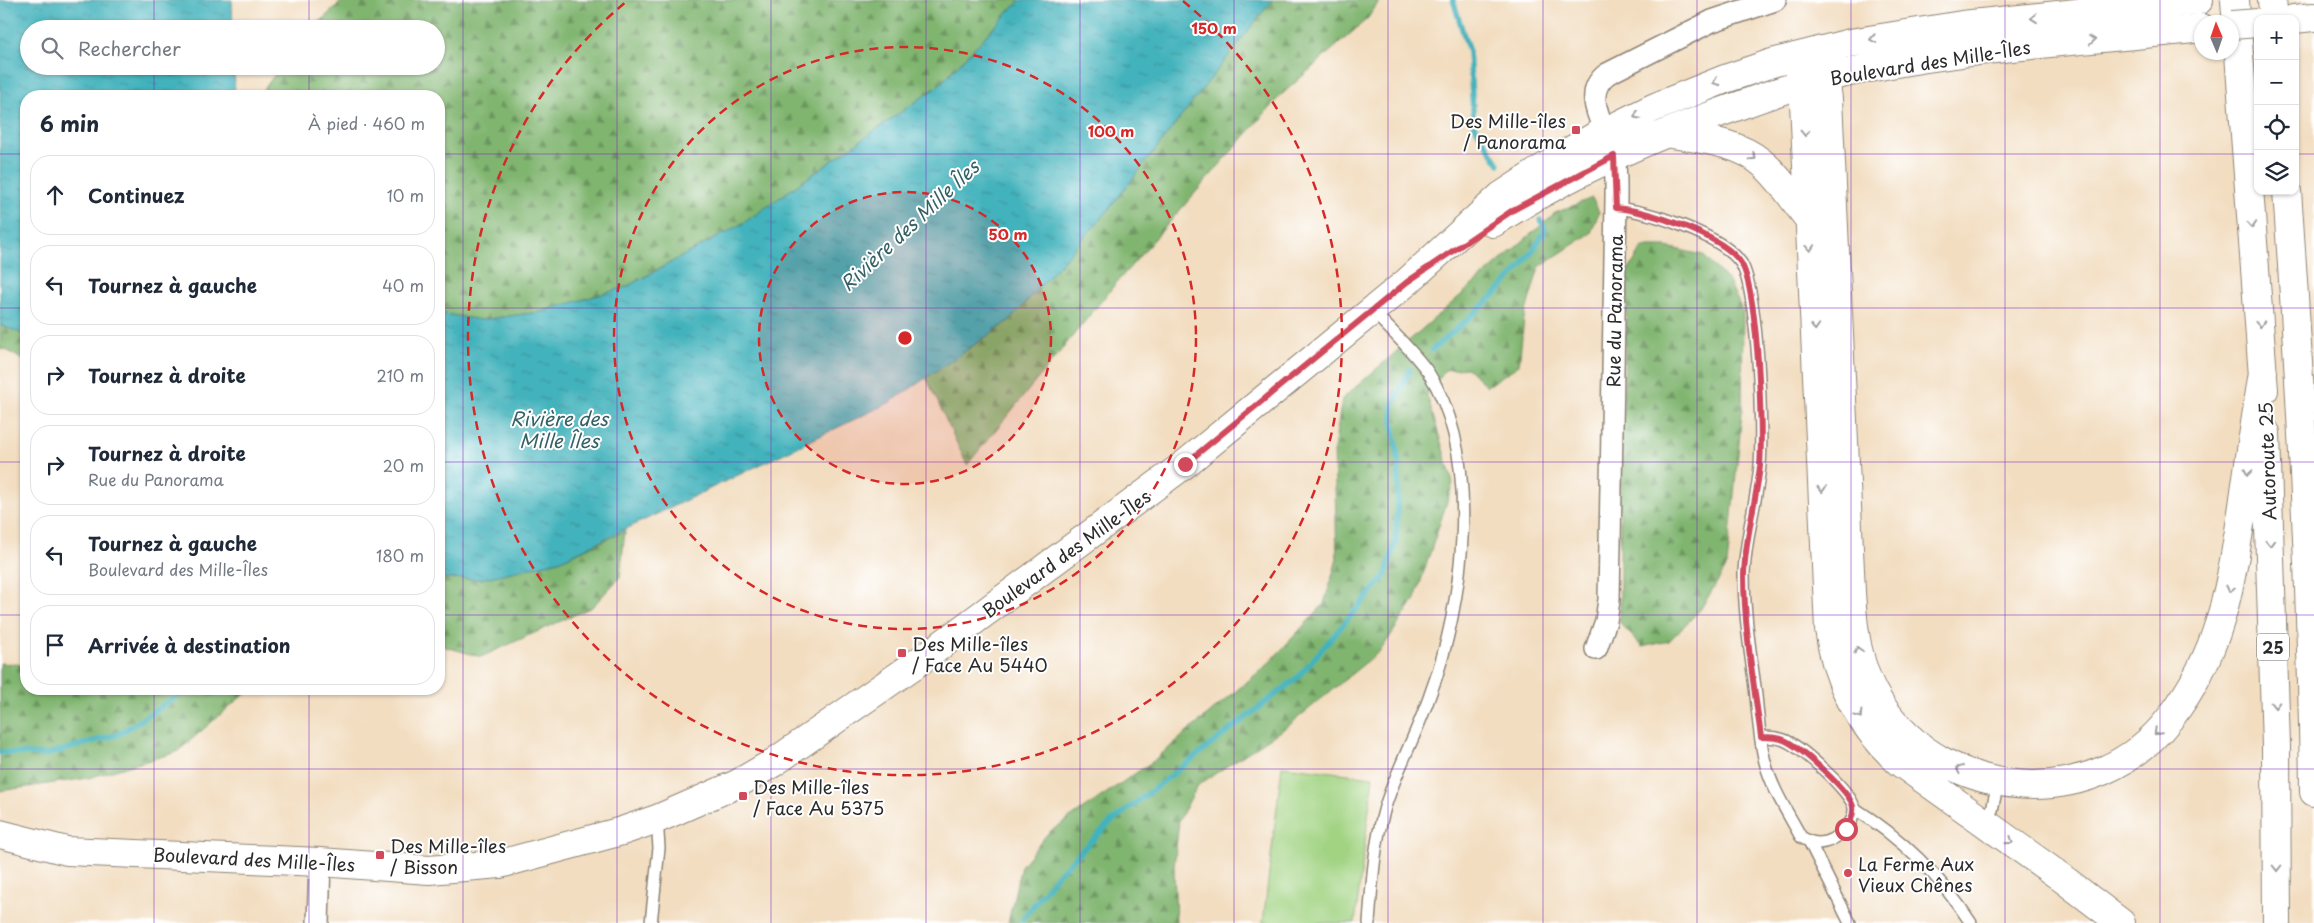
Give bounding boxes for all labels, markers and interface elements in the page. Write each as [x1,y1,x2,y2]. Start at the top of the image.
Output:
one-way arrow [2030,12,2038,23]
north arrow [2194,15,2239,60]
map controls [2254,15,2299,195]
button: + [2254,15,2299,60]
text: 150 m [1191,16,1237,39]
search box [20,20,445,75]
street label: Boulevard des Mille-Îles [1828,33,2032,91]
one-way arrow [1868,33,1877,43]
icon: search [38,34,66,62]
text: Rechercher [78,34,181,62]
one-way arrow [2089,35,2097,46]
button: − [2254,60,2299,105]
one-way arrow [1713,76,1721,86]
button: locate [2254,105,2299,150]
text: 6 min [40,107,99,139]
place label: Des Mille-îles / Panorama [1450,107,1567,155]
one-way arrow [1634,110,1643,120]
text: À pied · 460 m [308,111,425,135]
text: 100 m [1088,119,1134,142]
marker: Des Mille-îles / Panorama [1570,124,1582,136]
one-way arrow [1800,129,1811,137]
button: layers [2254,150,2299,195]
water label: Rivière des Mille Îles [833,151,986,297]
one-way arrow [1747,151,1757,160]
icon: ahead [41,181,69,209]
text: Continuez [88,181,185,209]
text: 10 m [387,183,424,207]
text: 50 m [989,222,1027,245]
one-way arrow [2247,222,2258,230]
street label: Rue du Panorama [1599,234,1629,388]
one-way arrow [1805,244,1816,252]
icon: left [41,271,69,299]
text: Tournez à gauche [88,271,257,299]
text: 40 m [382,273,424,297]
one-way arrow [2254,320,2265,328]
one-way arrow [1809,323,1820,331]
centre of rings [896,329,914,347]
icon: right [41,361,69,389]
text: Tournez à droite [88,361,246,389]
text: 210 m [376,363,424,387]
street label: Autoroute 25 [2251,401,2283,521]
water label: Rivière des Mille Îles [510,404,610,454]
text: Tournez à droite [88,439,246,467]
icon: right [41,451,69,479]
text: 20 m [383,453,424,477]
route end [1174,453,1197,476]
text: Rue du Panorama [88,467,224,491]
one-way arrow [2243,468,2253,476]
street label: Boulevard des Mille-Îles [976,483,1156,623]
one-way arrow [1817,486,1827,493]
text: Tournez à gauche [88,529,257,557]
one-way arrow [2265,540,2275,547]
icon: left [41,541,69,569]
text: 180 m [376,543,424,567]
text: Boulevard des Mille-Îles [88,557,268,581]
one-way arrow [2225,584,2236,593]
place label: Des Mille-îles / Face Au 5440 [912,630,1048,678]
icon: arrive [41,631,69,659]
text: Arrivée à destination [88,631,291,659]
road number: 25 [2257,634,2289,660]
one-way arrow [1853,646,1864,654]
marker: Des Mille-îles / Face Au 5440 [896,647,908,659]
one-way arrow [2270,702,2280,710]
one-way arrow [1853,710,1862,719]
one-way arrow [2154,726,2163,735]
one-way arrow [1955,765,1964,776]
place label: Des Mille-îles / Face Au 5375 [753,773,884,821]
marker: Des Mille-îles / Face Au 5375 [737,790,749,802]
route start [1835,818,1858,841]
place label: Des Mille-îles / Bisson [390,832,506,880]
one-way arrow [2004,835,2014,844]
street label: Boulevard des Mille-Îles [152,840,356,878]
marker: Des Mille-îles / Bisson [374,849,386,861]
place label: La Ferme Aux Vieux Chênes [1858,850,1974,898]
one-way arrow [2272,864,2282,872]
marker: La Ferme Aux Vieux Chênes [1842,867,1854,879]

